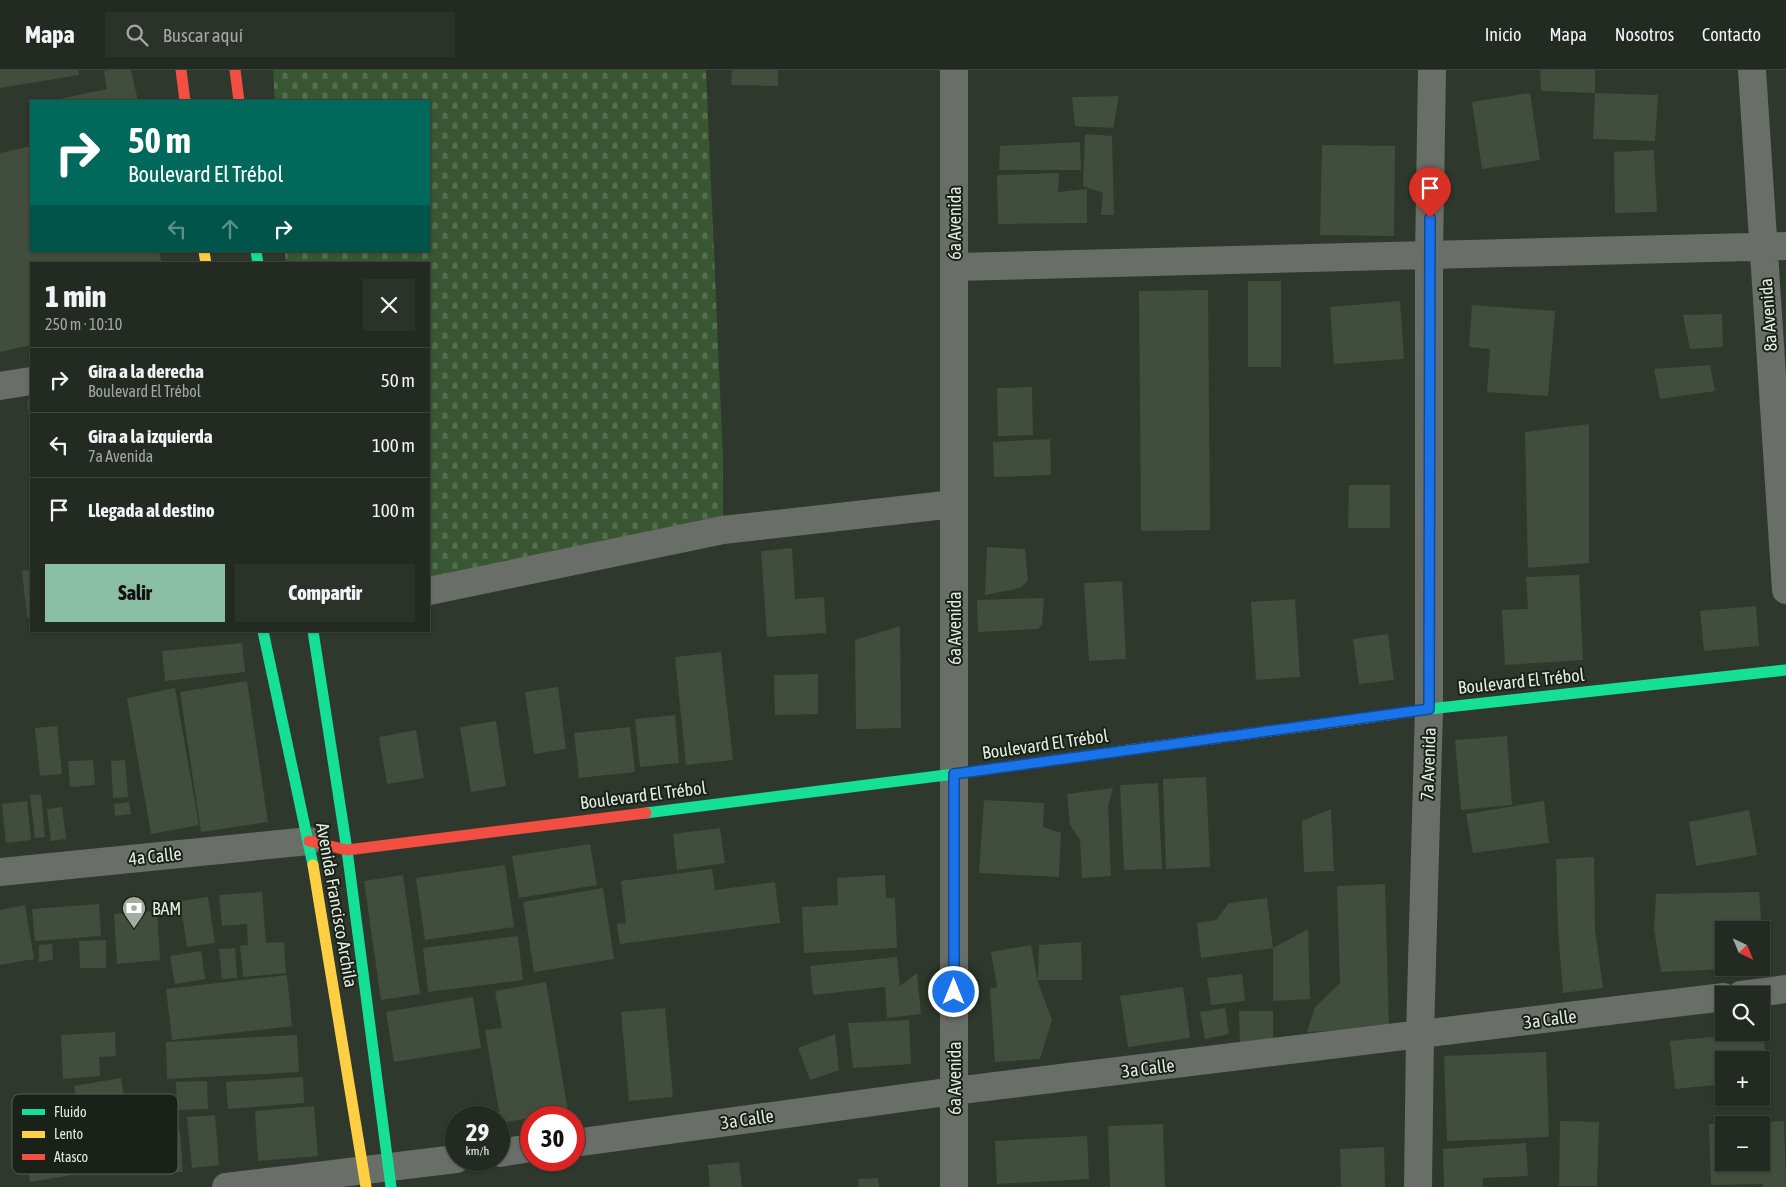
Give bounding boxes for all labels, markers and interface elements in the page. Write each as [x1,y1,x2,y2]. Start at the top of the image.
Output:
search box [105,12,455,57]
text: Mapa [25,21,75,48]
icon: search [123,21,151,49]
text: Buscar aquí [163,24,243,46]
text: Inicio [1485,24,1521,45]
text: Mapa [1549,24,1587,45]
text: Nosotros [1615,24,1674,45]
text: Contacto [1702,24,1761,45]
icon: right [45,120,110,185]
text: 50 m [128,120,191,160]
text: Boulevard El Trébol [128,161,283,187]
pin [1409,167,1451,218]
icon: arrive [1416,174,1444,202]
street label: 6a Avenida [944,186,965,260]
icon: left [163,215,191,243]
icon: ahead [216,215,244,243]
icon: right [269,215,297,243]
street label: 8a Avenida [1755,278,1781,352]
text: 1 min [45,279,106,313]
button: close [363,279,415,331]
text: 250 m · 10:10 [45,315,122,333]
text: Gira a la derecha [88,360,204,382]
icon: right [45,366,73,394]
text: 50 m [381,369,415,391]
text: Boulevard El Trébol [88,382,201,400]
text: Gira a la izquierda [88,425,213,447]
icon: left [45,431,73,459]
text: 100 m [372,434,415,456]
text: 7a Avenida [88,447,153,465]
icon: arrive [45,496,73,524]
text: Llegada al destino [88,499,215,521]
text: 100 m [372,499,415,521]
button: Salir [45,564,225,622]
button: Compartir [235,564,415,622]
street label: 6a Avenida [944,591,965,665]
street label: Boulevard El Trébol [1457,664,1586,698]
street label: Boulevard El Trébol [981,725,1110,763]
street label: 7a Avenida [1416,727,1440,801]
street label: Boulevard El Trébol [579,777,708,813]
street label: Avenida Francisco Archila [312,821,362,989]
street label: 4a Calle [127,843,183,869]
bank icon: BAM [121,895,147,929]
place label: BAM [152,898,181,919]
north arrow [1715,921,1770,976]
map controls [1715,921,1770,1171]
position arrow [927,965,979,1017]
button: search [1715,986,1770,1041]
street label: 3a Calle [1522,1005,1578,1033]
street label: 6a Avenida [944,1041,965,1115]
button: + [1715,1051,1770,1106]
street label: 3a Calle [1120,1054,1176,1082]
legend [12,1094,178,1174]
text: Fluido [54,1104,87,1120]
street label: 3a Calle [719,1105,775,1133]
speed limit sign: 30 [520,1106,585,1171]
button: − [1715,1116,1770,1171]
text: 29 [466,1118,489,1146]
text: Lento [54,1126,83,1142]
text: km/h [466,1144,489,1158]
text: Atasco [54,1149,88,1165]

